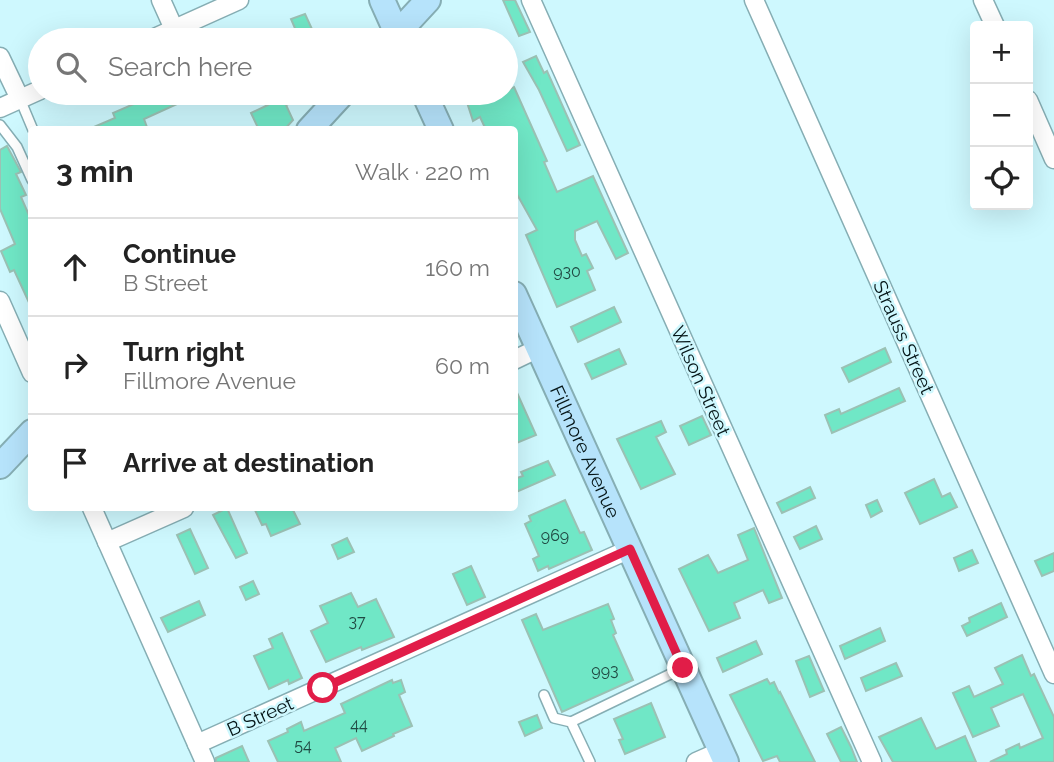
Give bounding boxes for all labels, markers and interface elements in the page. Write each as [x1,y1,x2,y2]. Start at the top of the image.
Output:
map controls [970,21,1033,210]
button: + [970,21,1033,84]
search box [28,28,518,105]
icon: search [52,48,90,86]
text: Search here [108,52,252,82]
button: − [970,84,1033,147]
button: locate [970,147,1033,210]
text: 3 min [56,154,134,189]
text: Walk · 220 m [355,158,490,185]
text: Continue [123,239,236,269]
icon: ahead [56,248,94,286]
text: 160 m [425,254,490,281]
house number: 930 [553,262,581,281]
text: B Street [123,269,208,296]
street label: Strauss Street [869,277,939,398]
street label: Wilson Street [667,323,735,440]
text: Turn right [123,337,244,367]
icon: right [56,346,94,384]
text: 60 m [435,352,490,379]
text: Fillmore Avenue [123,367,296,394]
street label: Fillmore Avenue [546,382,625,521]
icon: arrive [56,444,94,482]
text: Arrive at destination [123,448,374,478]
house number: 969 [541,526,569,545]
house number: 37 [348,612,366,631]
route end [667,652,698,683]
house number: 993 [591,661,619,680]
route start [307,672,338,703]
street label: B Street [223,691,297,740]
house number: 44 [350,715,368,734]
house number: 54 [294,736,312,755]

